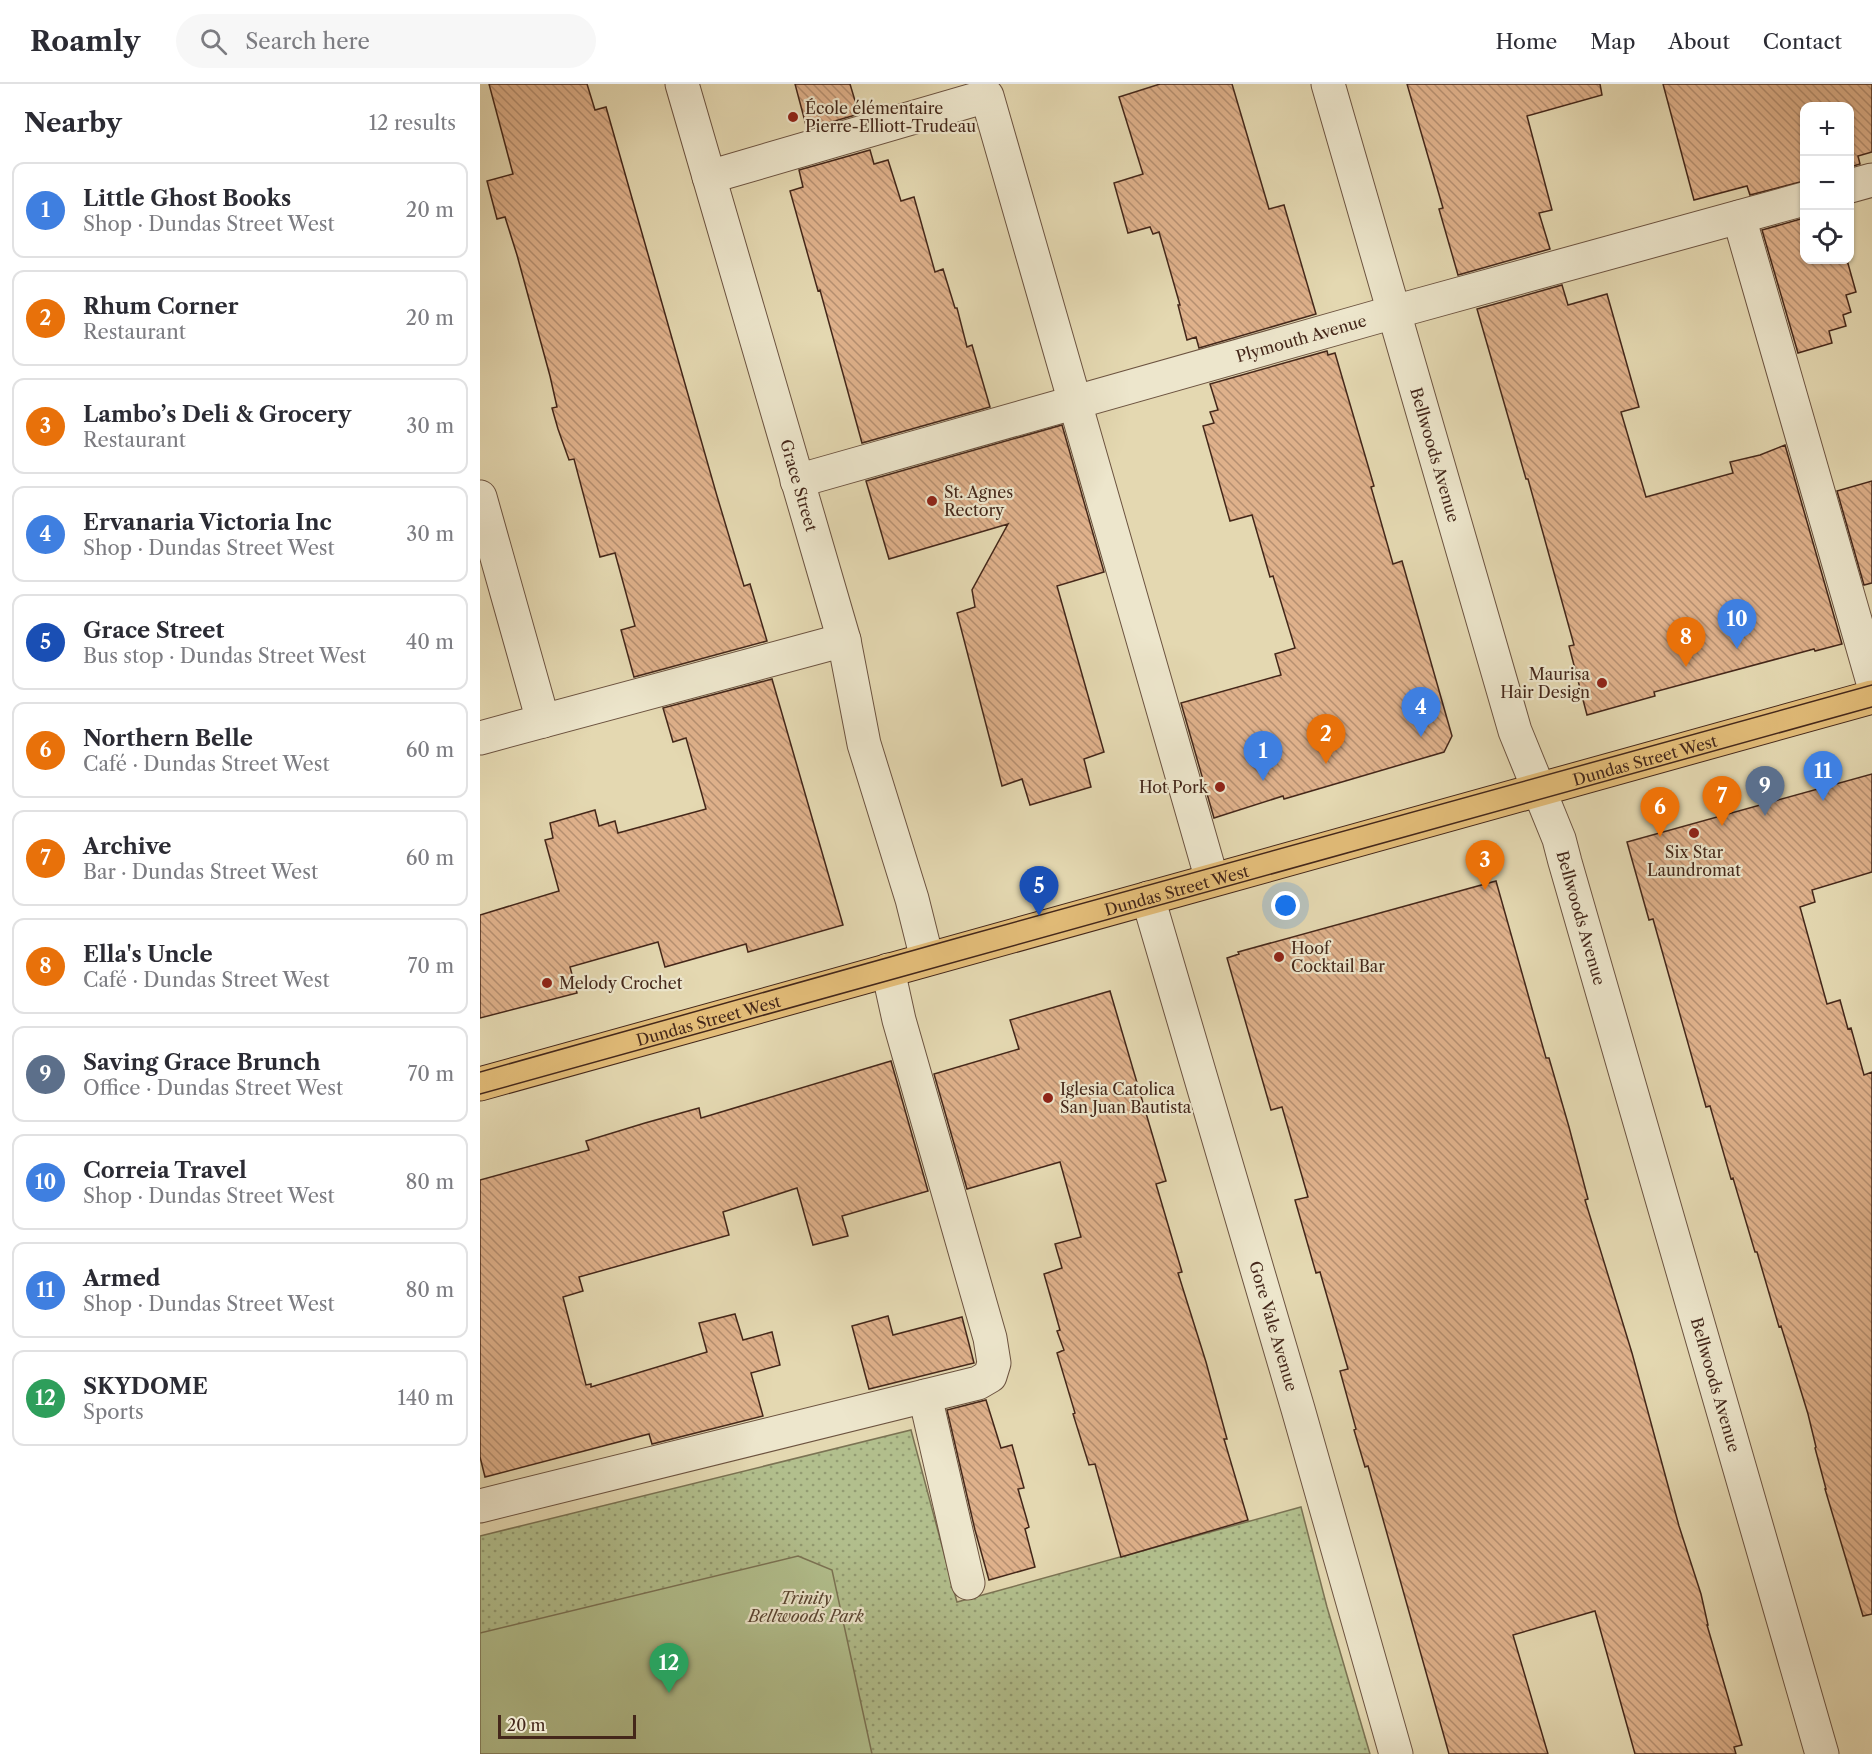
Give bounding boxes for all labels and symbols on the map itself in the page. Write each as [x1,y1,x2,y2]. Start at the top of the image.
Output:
place label: École élémentaire Pierre-Elliott-Trudeau [805,98,976,136]
marker: École élémentaire Pierre-Elliott-Trudeau [786,110,800,124]
street label: Plymouth Avenue [1234,310,1369,366]
street label: Bellwoods Avenue [1406,385,1464,525]
street label: Grace Street [776,437,822,534]
place label: St. Agnes Rectory [944,482,1013,520]
marker: St. Agnes Rectory [925,494,939,508]
pin: 10 [1718,600,1756,649]
pin: 8 [1666,618,1706,667]
place label: Maurisa Hair Design [1500,664,1591,702]
marker: Maurisa Hair Design [1595,676,1609,690]
pin: 4 [1402,688,1440,737]
pin: 2 [1306,714,1346,764]
street label: Dundas Street West [1570,730,1720,790]
pin: 1 [1244,732,1282,781]
pin: 11 [1804,752,1842,801]
pin: 9 [1746,766,1784,816]
pin: 7 [1702,776,1742,826]
place label: Hot Pork [1139,777,1209,797]
marker: Hot Pork [1213,780,1227,794]
pin: 6 [1640,788,1680,837]
marker: Six Star Laundromat [1687,826,1701,840]
pin: 3 [1466,840,1504,890]
place label: Six Star Laundromat [1647,842,1741,880]
street label: Bellwoods Avenue [1552,848,1610,988]
street label: Dundas Street West [1102,861,1251,920]
pin: 5 [1020,866,1058,916]
your location [1271,891,1300,920]
place label: Hoof Cocktail Bar [1291,938,1385,976]
marker: Hoof Cocktail Bar [1272,950,1286,964]
place label: Melody Crochet [559,973,683,993]
marker: Melody Crochet [540,976,554,990]
street label: Dundas Street West [634,991,783,1050]
place label: Iglesia Catolica San Juan Bautista [1060,1079,1192,1117]
marker: Iglesia Catolica San Juan Bautista [1041,1091,1055,1105]
street label: Gore Vale Avenue [1245,1259,1302,1393]
street label: Bellwoods Avenue [1687,1315,1745,1455]
park label: Trinity Bellwoods Park [746,1588,865,1626]
pin: 12 [650,1644,688,1693]
scale bar [498,1712,636,1740]

